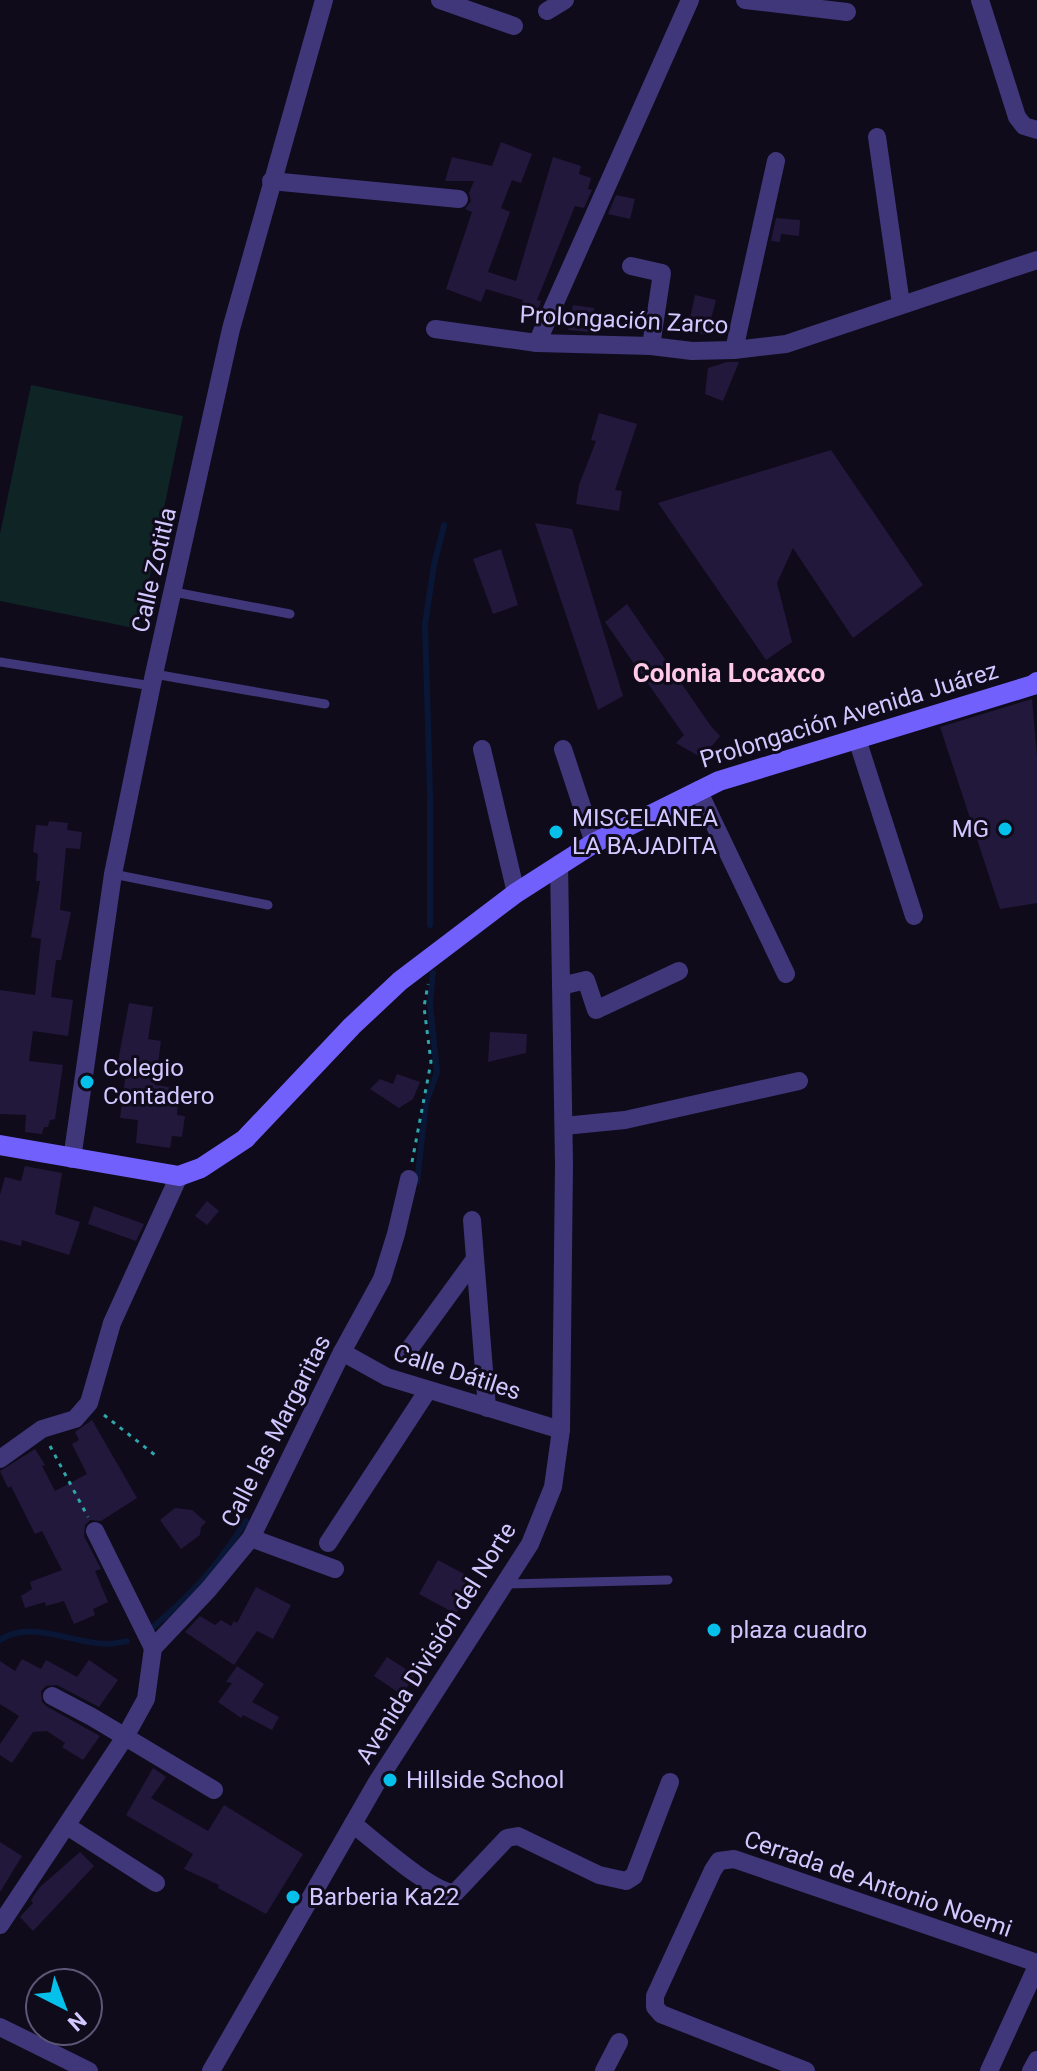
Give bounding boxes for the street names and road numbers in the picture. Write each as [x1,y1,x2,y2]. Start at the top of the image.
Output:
street label: Prolongación Zarco [519,301,729,339]
street label: Calle Zotitla [126,505,182,635]
street label: Prolongación Avenida Juárez [697,656,1002,774]
street label: Calle las Margaritas [215,1330,337,1532]
street label: Calle Dátiles [390,1338,524,1406]
street label: Avenida División del Norte [350,1517,522,1769]
street label: Cerrada de Antonio Noemi [740,1825,1016,1943]

